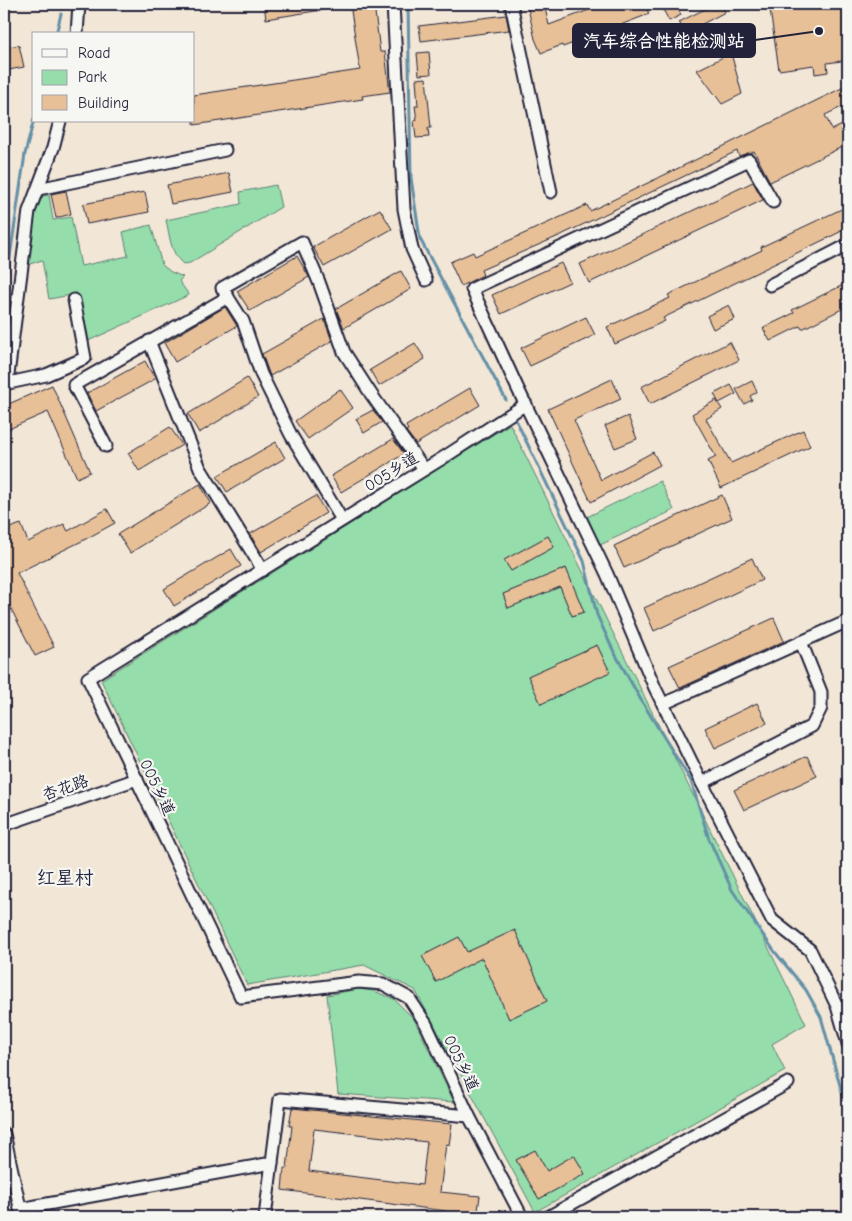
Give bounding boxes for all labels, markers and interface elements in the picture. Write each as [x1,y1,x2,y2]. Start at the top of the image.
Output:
callout: 汽车综合性能检测站 [573,24,755,57]
text: 汽车综合性能检测站 [583,31,745,52]
legend [32,32,195,122]
text: Road [78,44,110,62]
text: Park [78,68,107,86]
text: Building [78,94,129,112]
street label: 005乡道 [361,448,422,495]
street label: 005乡道 [136,756,178,818]
street label: 杏花路 [40,772,91,804]
district label: 红星村 [36,867,94,889]
street label: 005乡道 [440,1032,482,1094]

